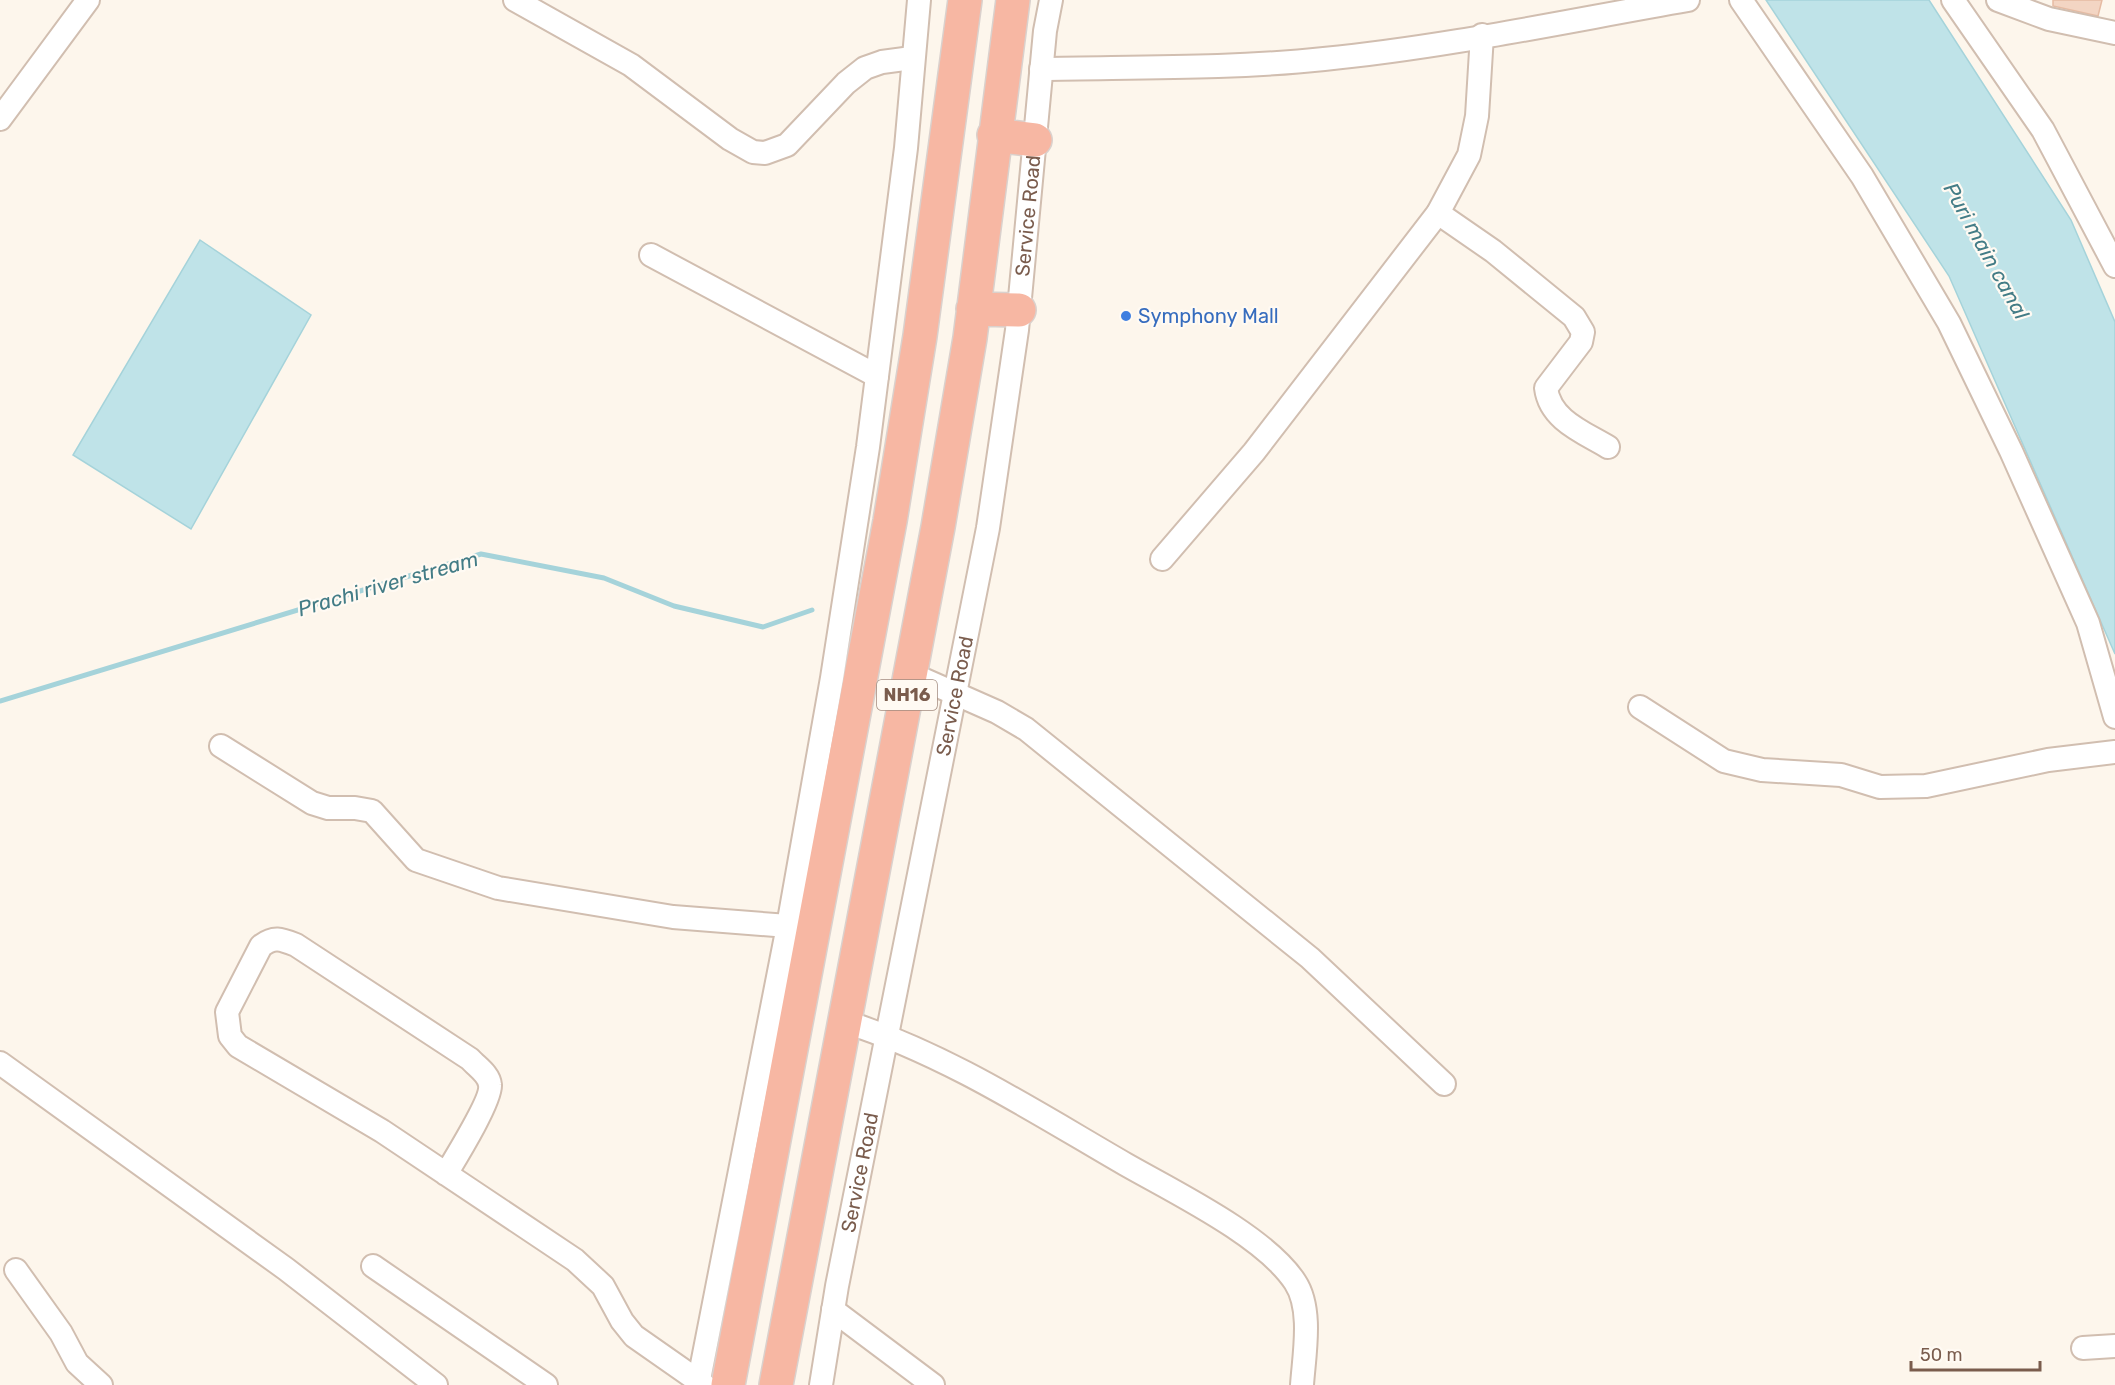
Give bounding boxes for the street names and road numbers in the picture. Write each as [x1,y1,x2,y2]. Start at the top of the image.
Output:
street label: Service Road [1010,154,1045,278]
street label: Service Road [931,634,978,758]
road number: NH16 [877,680,937,710]
street label: Service Road [836,1110,883,1235]

